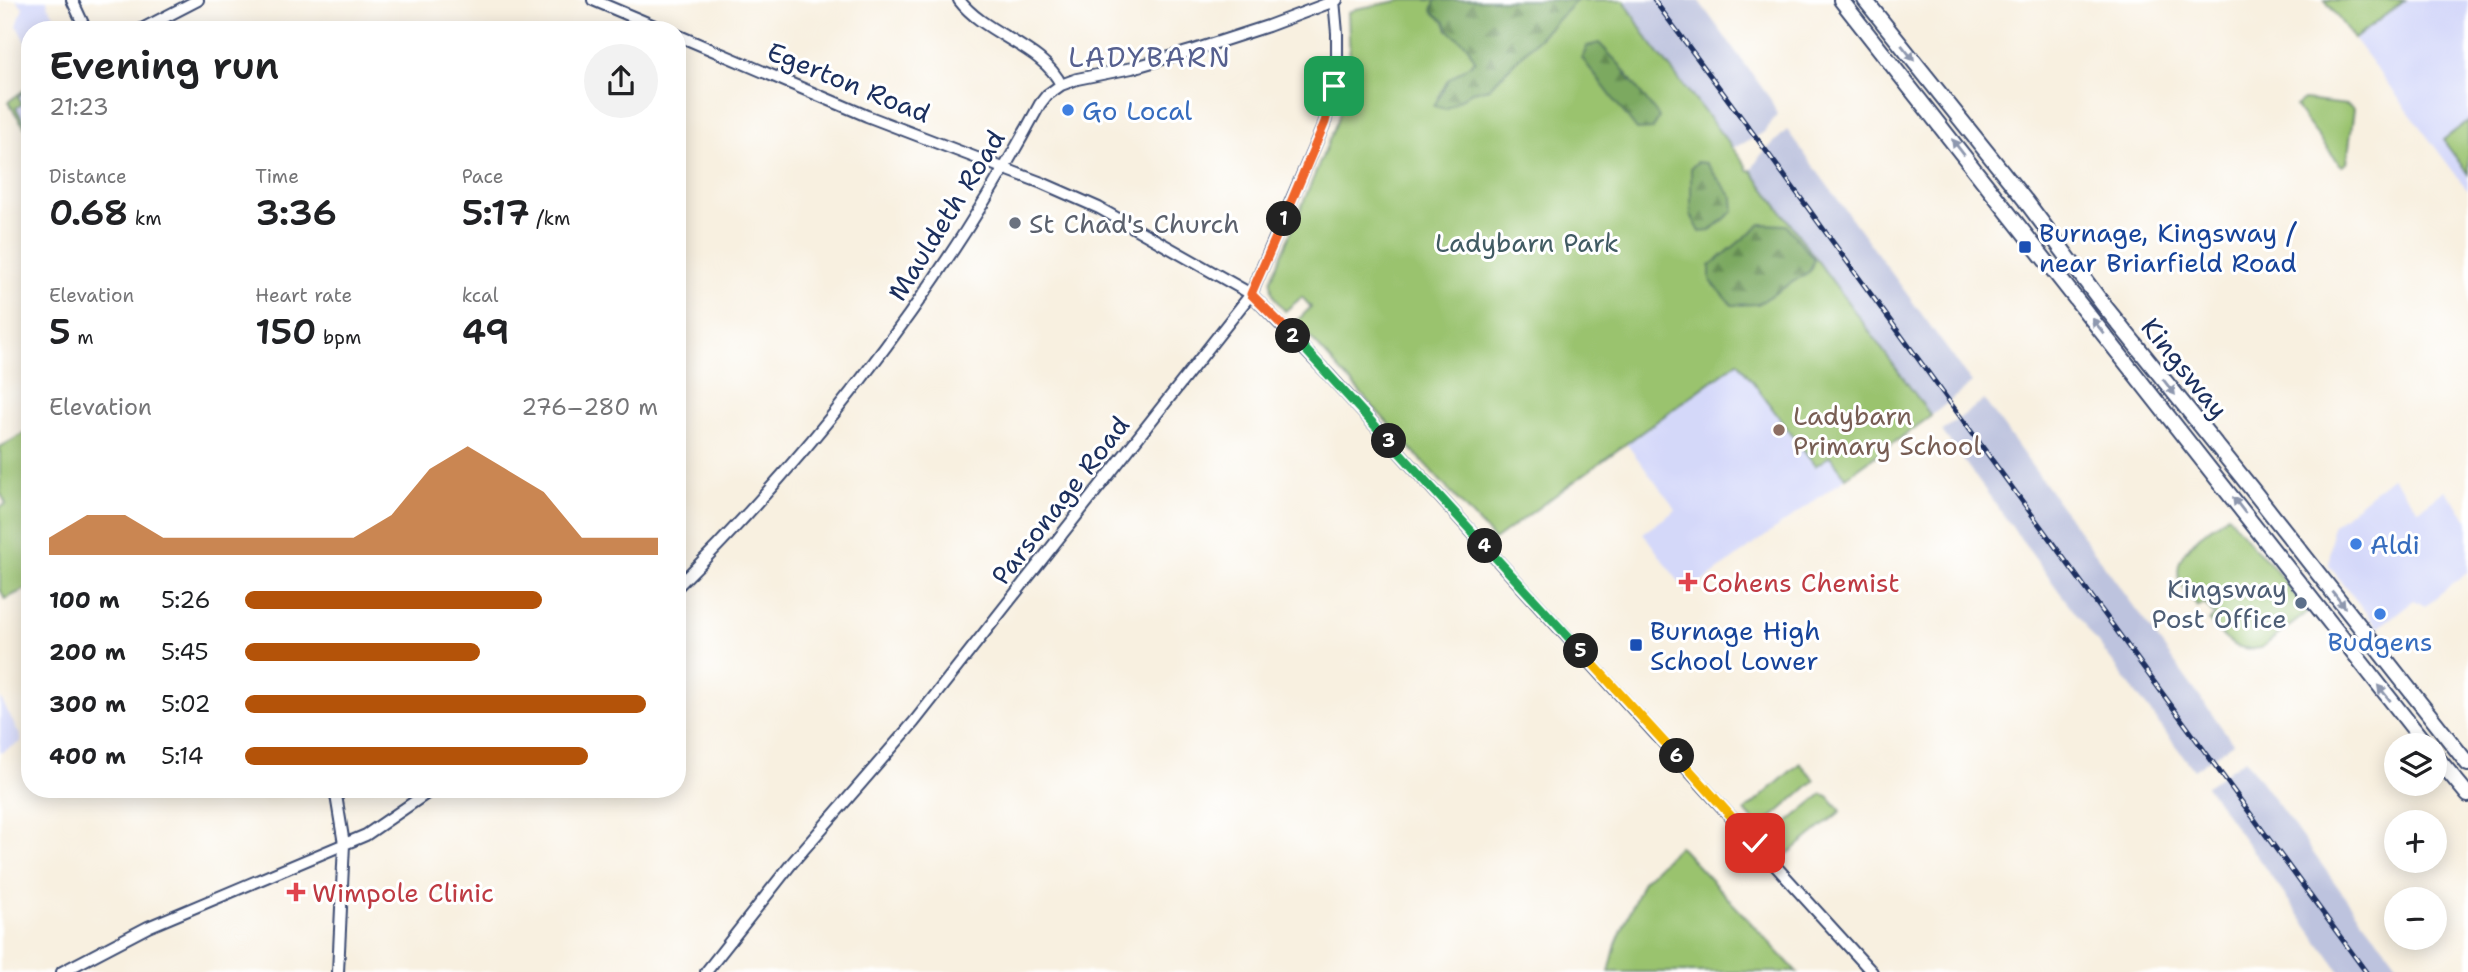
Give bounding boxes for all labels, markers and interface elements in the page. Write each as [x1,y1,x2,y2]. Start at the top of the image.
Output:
street label: Egerton Road [762,33,936,131]
district label: LADYBARN [1068,38,1232,76]
text: Evening run [49,40,279,91]
button: share [584,44,658,118]
one-way arrow [1901,44,1916,62]
pin [1304,56,1364,116]
icon: arrive [1315,67,1353,105]
text: 21:23 [49,92,109,122]
place label: Go Local [1082,93,1192,128]
marker: Go Local [1060,102,1076,118]
street label: Mauldeth Road [879,123,1013,307]
one-way arrow [1951,138,1965,156]
text: Distance [49,164,127,189]
text: Time [255,164,299,189]
text: Pace [462,164,503,189]
text: 0.68 [49,189,128,236]
text: 3:36 [255,189,337,236]
text: 5:17 [462,189,530,236]
pin: 1 [1266,202,1302,236]
text: km [128,206,162,231]
text: /km [530,206,570,231]
place label: St Chad's Church [1029,206,1239,241]
text: 1 [1279,206,1288,231]
marker: St Chad's Church [1007,215,1023,231]
place label: Burnage, Kingsway / near Briarfield Road [2039,215,2297,280]
park label: Ladybarn Park [1435,225,1619,260]
marker: Burnage, Kingsway / near Briarfield Road [2017,239,2033,255]
text: Elevation [49,283,134,308]
text: Heart rate [255,283,352,308]
text: kcal [462,283,499,308]
text: 5 [49,308,71,355]
text: 150 [255,308,317,355]
text: 49 [462,308,510,355]
street label: Kingsway [2134,310,2236,426]
one-way arrow [2091,317,2106,335]
pin: 2 [1276,318,1310,354]
text: 2 [1286,323,1299,348]
text: m [71,325,94,350]
text: bpm [317,325,361,350]
one-way arrow [2161,378,2176,396]
text: Elevation [49,392,152,422]
text: 276–280 m [521,392,658,422]
place label: Ladybarn Primary School [1793,398,1982,463]
street label: Parsonage Road [983,408,1137,592]
marker: Ladybarn Primary School [1771,422,1787,438]
pin: 3 [1372,424,1406,458]
text: 3 [1382,428,1395,453]
one-way arrow [2231,496,2246,514]
place label: Aldi [2370,527,2420,562]
pin: 4 [1468,528,1502,564]
text: 4 [1478,533,1491,558]
marker: Aldi [2348,536,2364,552]
place label: Cohens Chemist [1702,565,1900,600]
place label: Kingsway Post Office [2151,571,2287,636]
marker: Cohens Chemist [1680,574,1696,590]
text: 100 m [49,585,120,615]
text: 5:26 [161,585,211,615]
one-way arrow [2332,590,2347,608]
marker: Kingsway Post Office [2293,595,2309,611]
marker: Budgens [2372,606,2388,622]
place label: Burnage High School Lower [1650,613,1820,678]
place label: Budgens [2327,624,2433,659]
pin: 5 [1564,634,1598,668]
text: 200 m [49,637,126,667]
text: 5:45 [161,637,209,667]
marker: Burnage High School Lower [1628,637,1644,653]
text: 5 [1575,638,1586,663]
one-way arrow [2377,684,2392,702]
text: 300 m [49,689,126,719]
text: 5:02 [161,689,211,719]
map controls [2384,733,2447,950]
button: layers [2384,733,2447,796]
pin: 6 [1660,738,1694,774]
text: 400 m [49,741,126,771]
text: 5:14 [161,741,204,771]
text: 6 [1670,743,1683,768]
button: + [2384,810,2447,873]
pin [1725,813,1785,873]
icon: check [1736,824,1774,862]
place label: Wimpole Clinic [312,875,494,910]
marker: Wimpole Clinic [286,882,306,902]
button: − [2384,887,2447,950]

